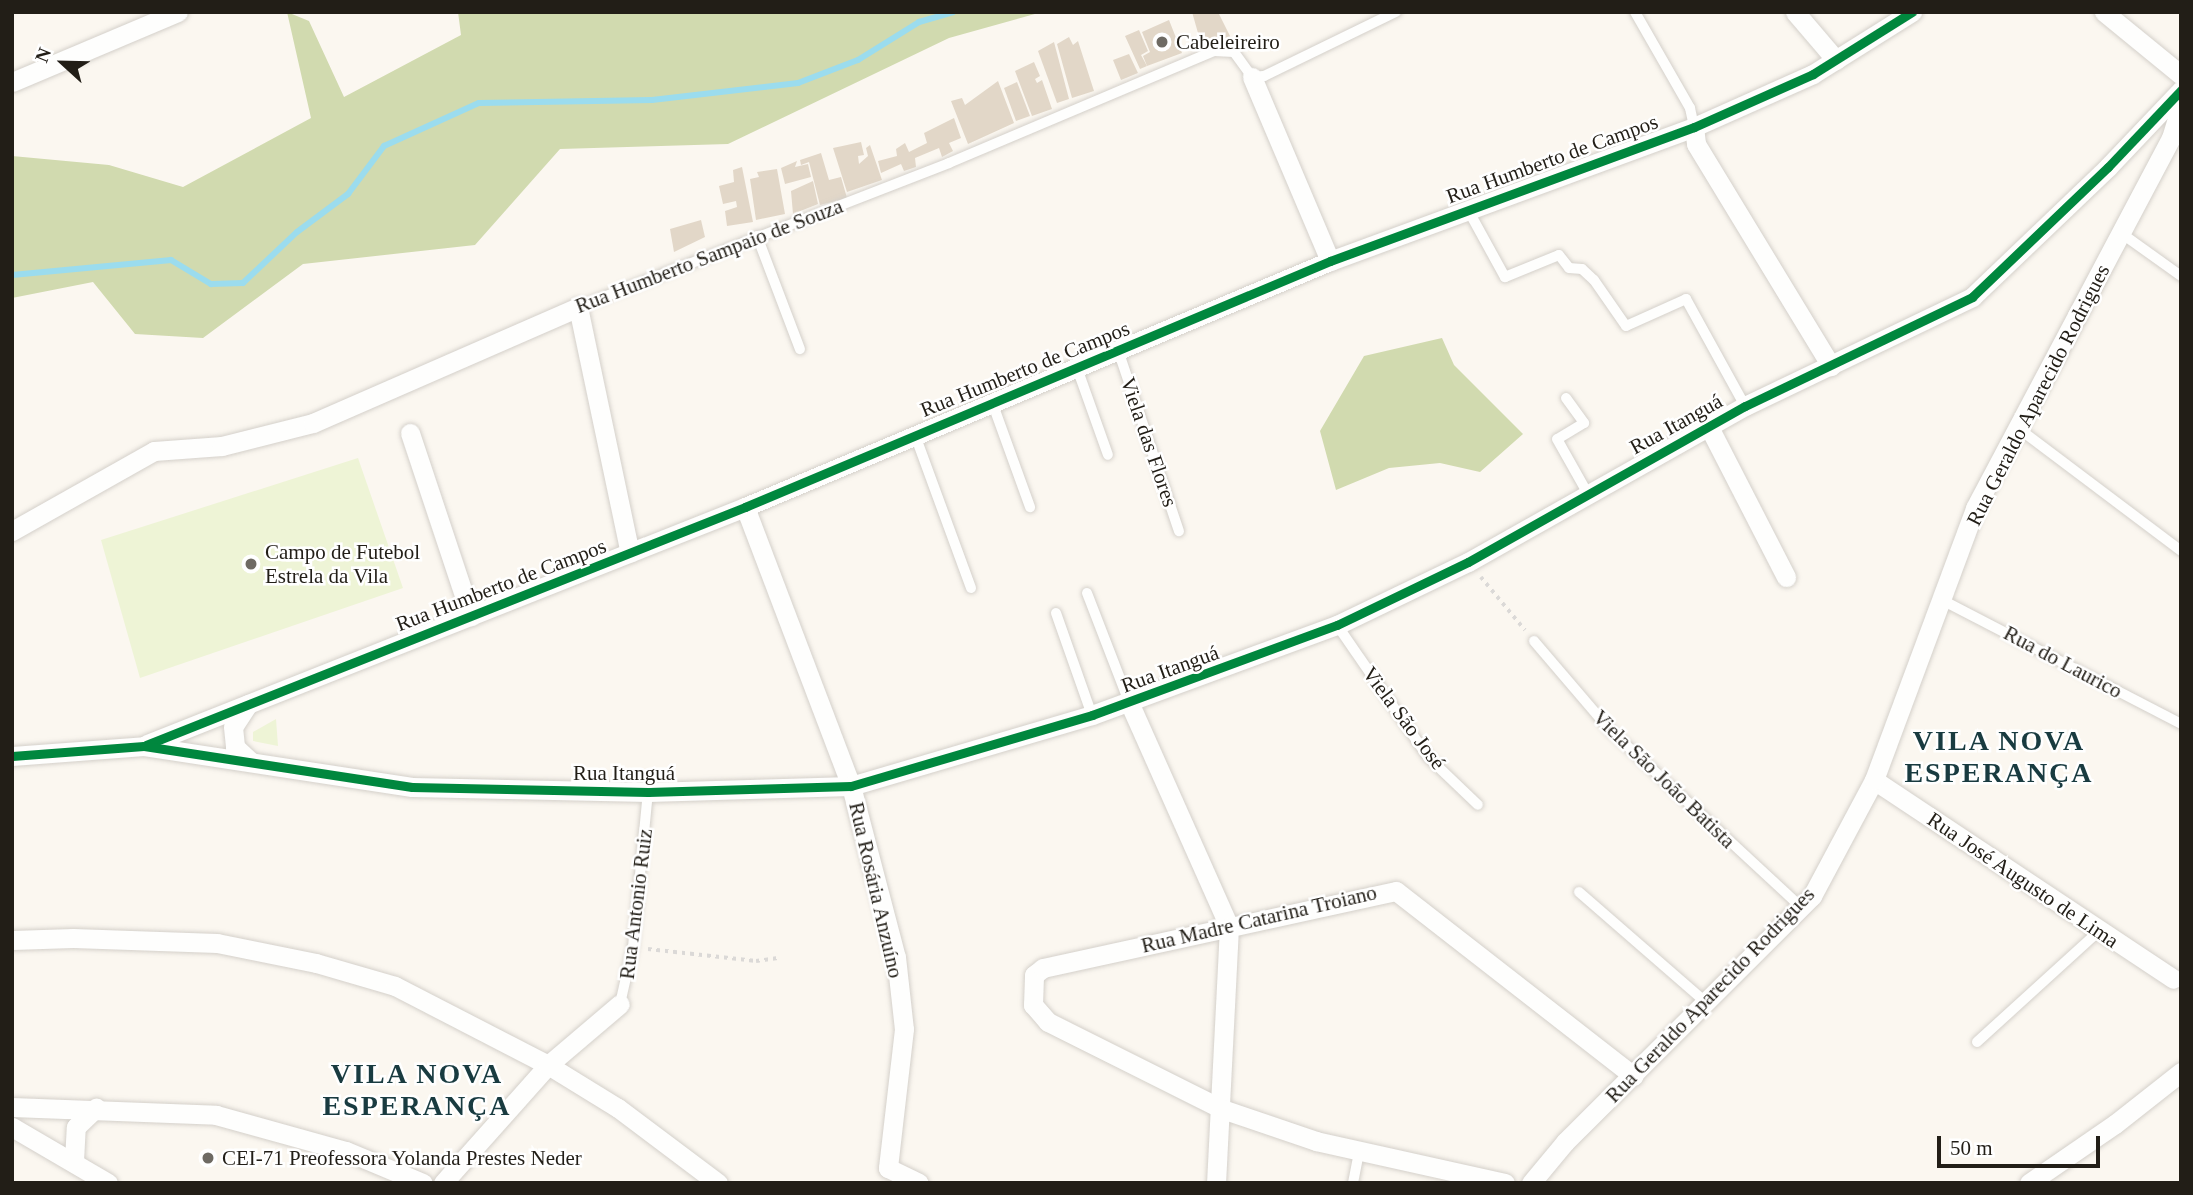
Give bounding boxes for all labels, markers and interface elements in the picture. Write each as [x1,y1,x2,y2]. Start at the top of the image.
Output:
north arrow [28,28,98,98]
place label: Cabeleireiro [1176,29,1280,55]
marker: Cabeleireiro [1154,34,1170,50]
text: N [31,45,55,65]
street label: Rua Humberto de Campos [1443,109,1661,209]
street label: Rua Humberto Sampaio de Souza [572,193,846,319]
street label: Rua Geraldo Aparecido Rodrigues [1961,260,2115,530]
street label: Rua Humberto de Campos [917,315,1133,423]
street label: Viela das Flores [1115,374,1183,510]
street label: Rua Itanguá [1625,388,1727,460]
street label: Rua Humberto de Campos [392,533,610,637]
place label: Campo de Futebol Estrela da Vila [265,539,420,589]
marker: Campo de Futebol Estrela da Vila [243,556,259,572]
street label: Rua do Laurico [1999,620,2127,704]
street label: Rua Itanguá [1118,640,1222,698]
street label: Viela São José [1357,662,1451,774]
street label: Viela São João Batista [1588,705,1740,853]
district label: VILA NOVA ESPERANÇA [1906,724,2092,790]
street label: Rua Itanguá [573,760,675,786]
street label: Rua Rosária Anzuíno [843,799,909,981]
street label: Rua José Augusto de Lima [1922,806,2124,954]
street label: Rua Antonio Ruiz [614,827,658,981]
street label: Rua Madre Catarina Troiano [1139,880,1379,958]
street label: Rua Geraldo Aparecido Rodrigues [1600,882,1820,1108]
district label: VILA NOVA ESPERANÇA [324,1057,510,1123]
scale bar [1941,1122,2104,1166]
text: 50 m [1950,1136,1993,1160]
place label: CEI-71 Preofessora Yolanda Prestes Neder [222,1145,583,1171]
marker: CEI-71 Preofessora Yolanda Prestes Neder [200,1150,216,1166]

